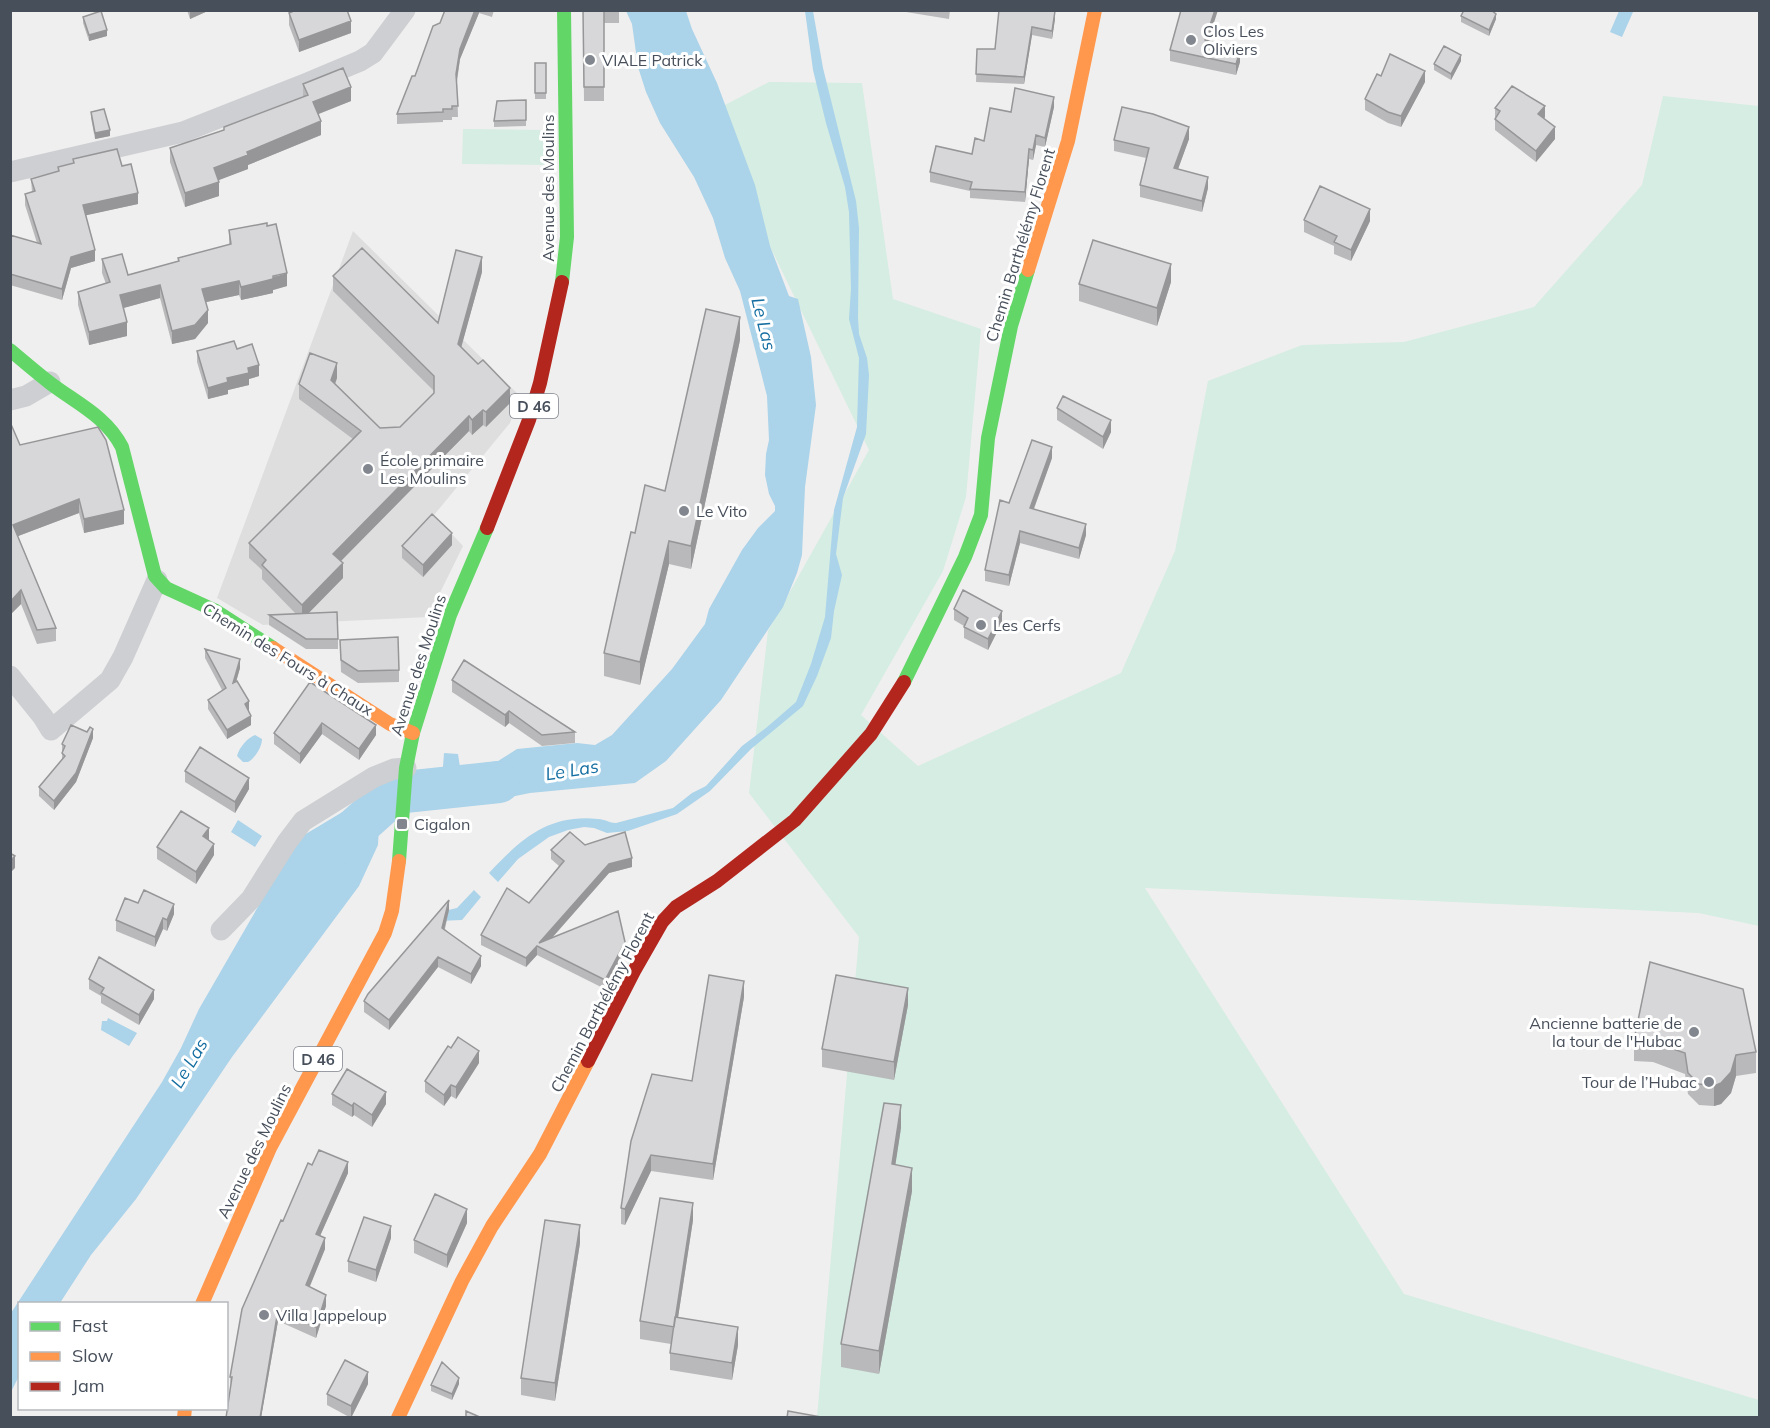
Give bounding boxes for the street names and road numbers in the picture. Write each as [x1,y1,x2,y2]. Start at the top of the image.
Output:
street label: Avenue des Moulins [538,114,558,262]
street label: Chemin Barthélémy Florent [981,145,1059,344]
road number: D 46 [510,394,558,418]
street label: Avenue des Moulins [386,592,450,738]
street label: Chemin des Fours à Chaux [199,598,377,720]
street label: Chemin Barthélémy Florent [546,908,658,1096]
road number: D 46 [294,1047,342,1071]
street label: Avenue des Moulins [213,1080,295,1222]

